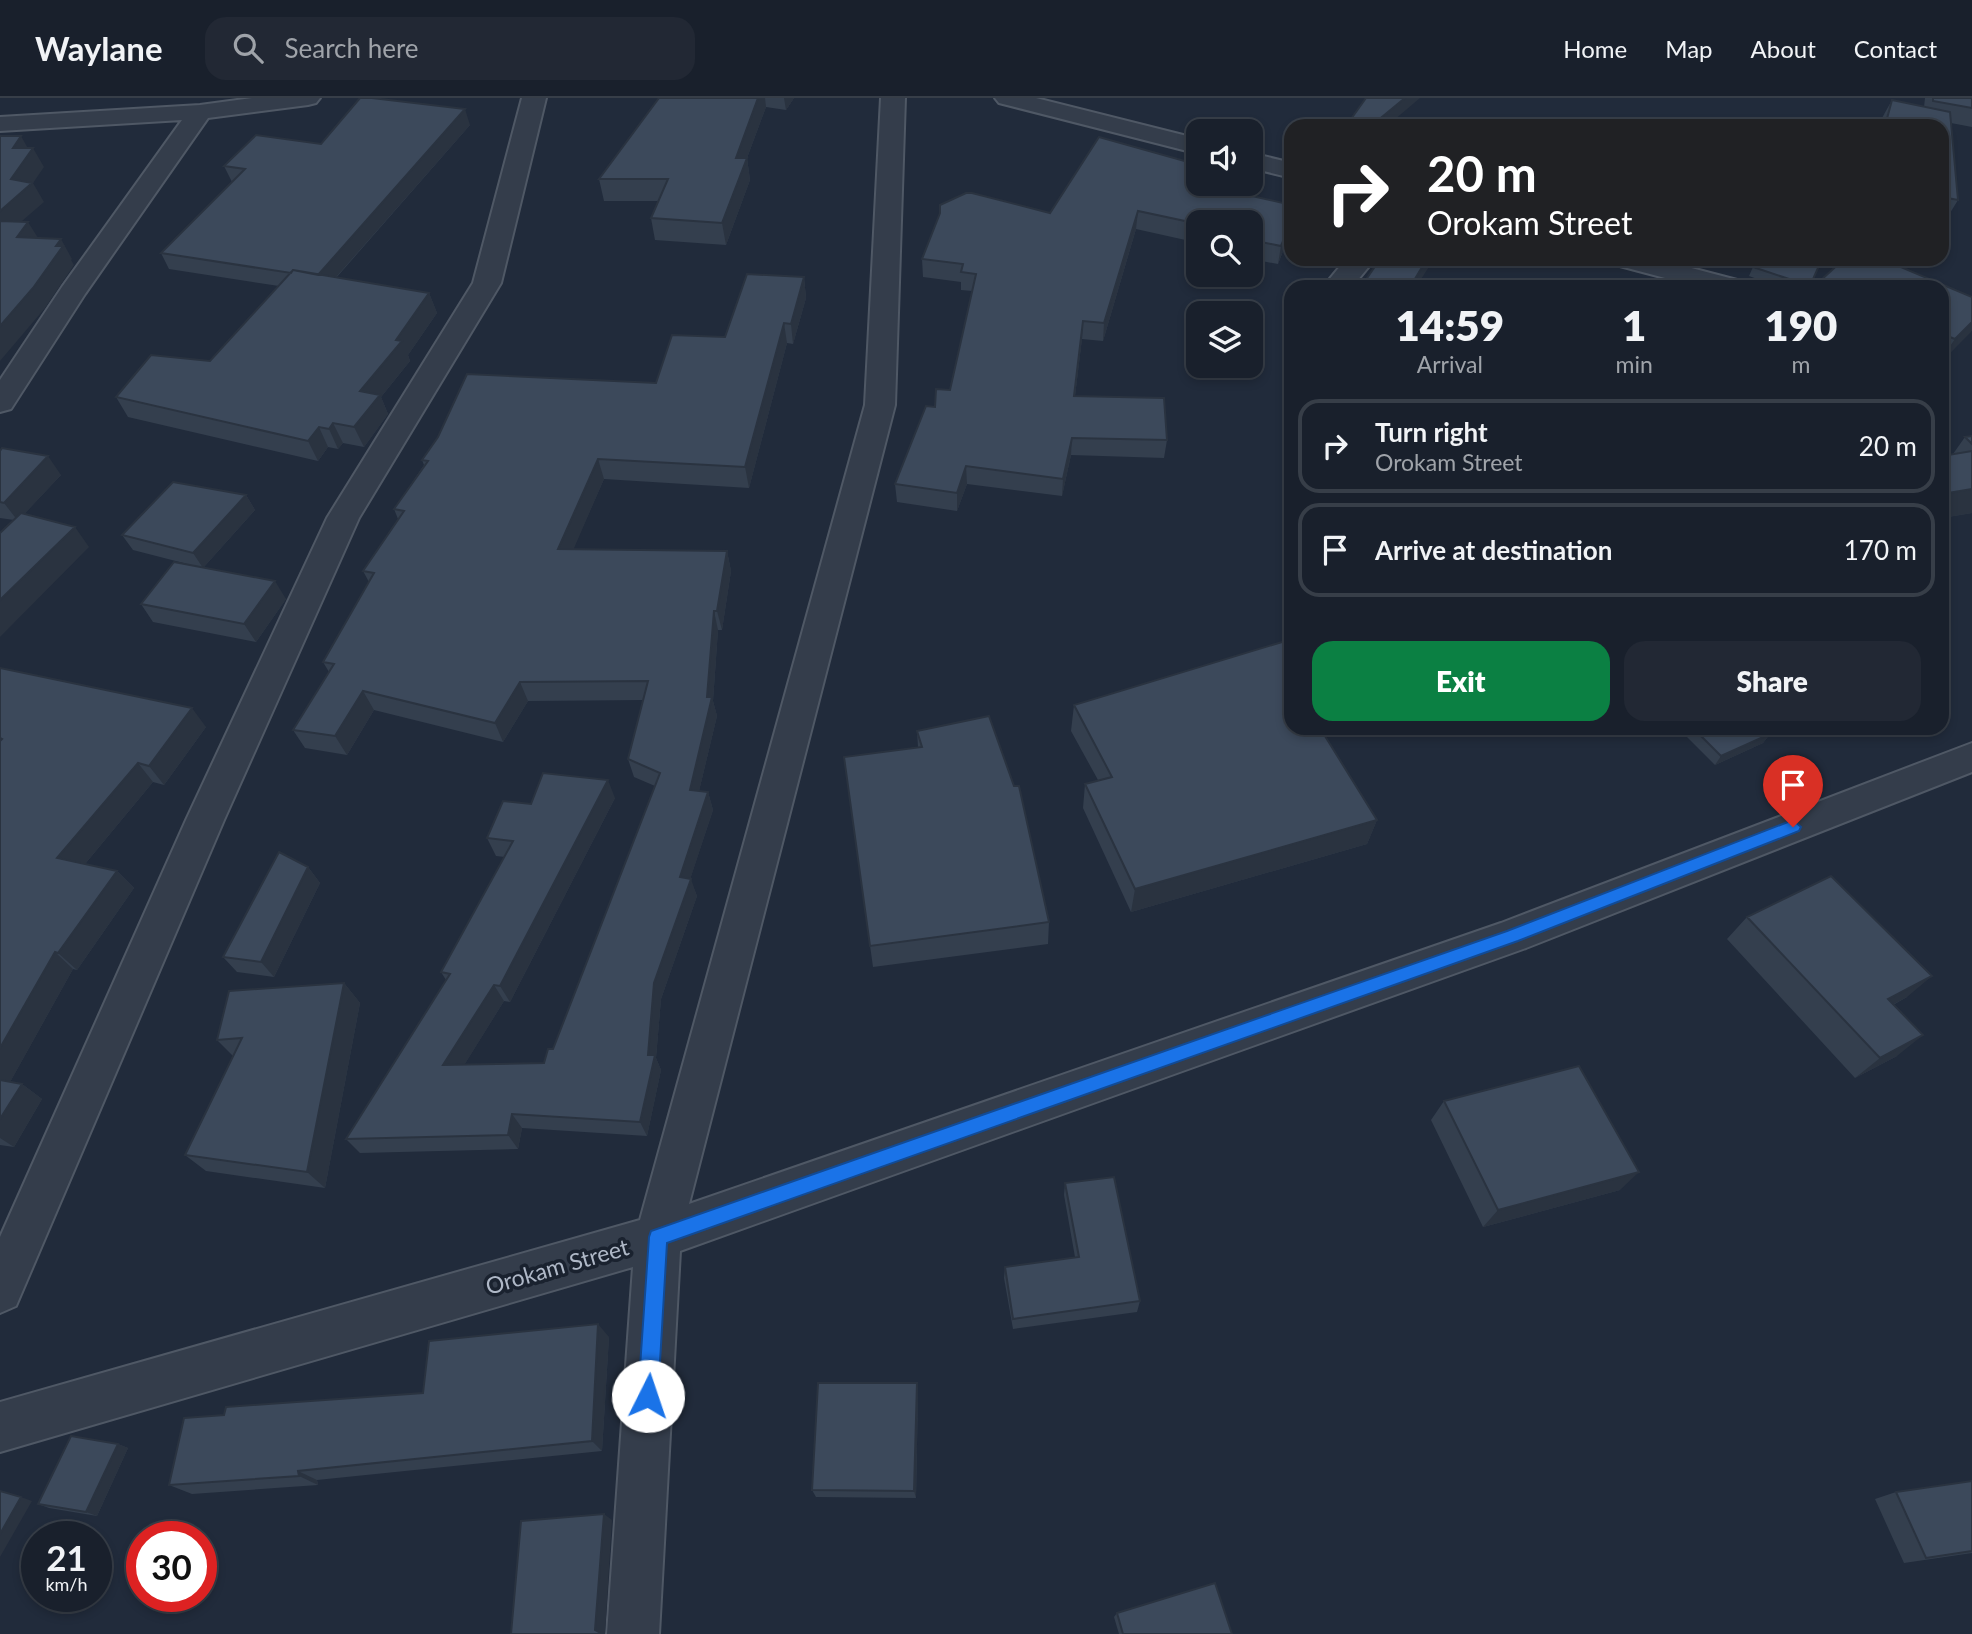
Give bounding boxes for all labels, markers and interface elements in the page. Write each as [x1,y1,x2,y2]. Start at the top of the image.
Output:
search box [205,17,695,80]
text: Waylane [35,28,163,68]
icon: search [229,29,267,67]
text: Search here [285,32,419,64]
text: Home [1563,34,1627,63]
text: Map [1665,34,1713,63]
text: About [1751,34,1816,63]
text: Contact [1854,34,1937,63]
map controls [1186,119,1263,378]
button: sound [1186,119,1263,196]
text: 20 m [1427,144,1537,202]
icon: right [1312,147,1403,238]
text: Orokam Street [1427,203,1632,242]
button: search [1186,210,1263,287]
text: 14:59 [1396,300,1504,350]
text: 1 [1622,300,1646,350]
text: 190 [1764,300,1837,350]
button: layers [1186,301,1263,378]
text: Arrival [1417,350,1483,378]
text: min [1616,350,1653,378]
text: m [1791,350,1810,378]
text: Turn right [1375,416,1488,448]
icon: right [1316,427,1354,465]
text: 20 m [1859,430,1917,462]
text: Orokam Street [1375,448,1523,476]
icon: arrive [1316,531,1354,569]
text: Arrive at destination [1375,534,1612,566]
text: 170 m [1844,534,1917,566]
button: Exit [1312,641,1610,721]
button: Share [1624,641,1921,721]
pin [1763,755,1823,827]
icon: arrive [1774,766,1812,804]
street label: Orokam Street [482,1232,633,1300]
position arrow [611,1359,685,1433]
speed limit sign: 30 [126,1521,217,1612]
text: 21 [46,1536,87,1578]
text: km/h [45,1573,88,1595]

